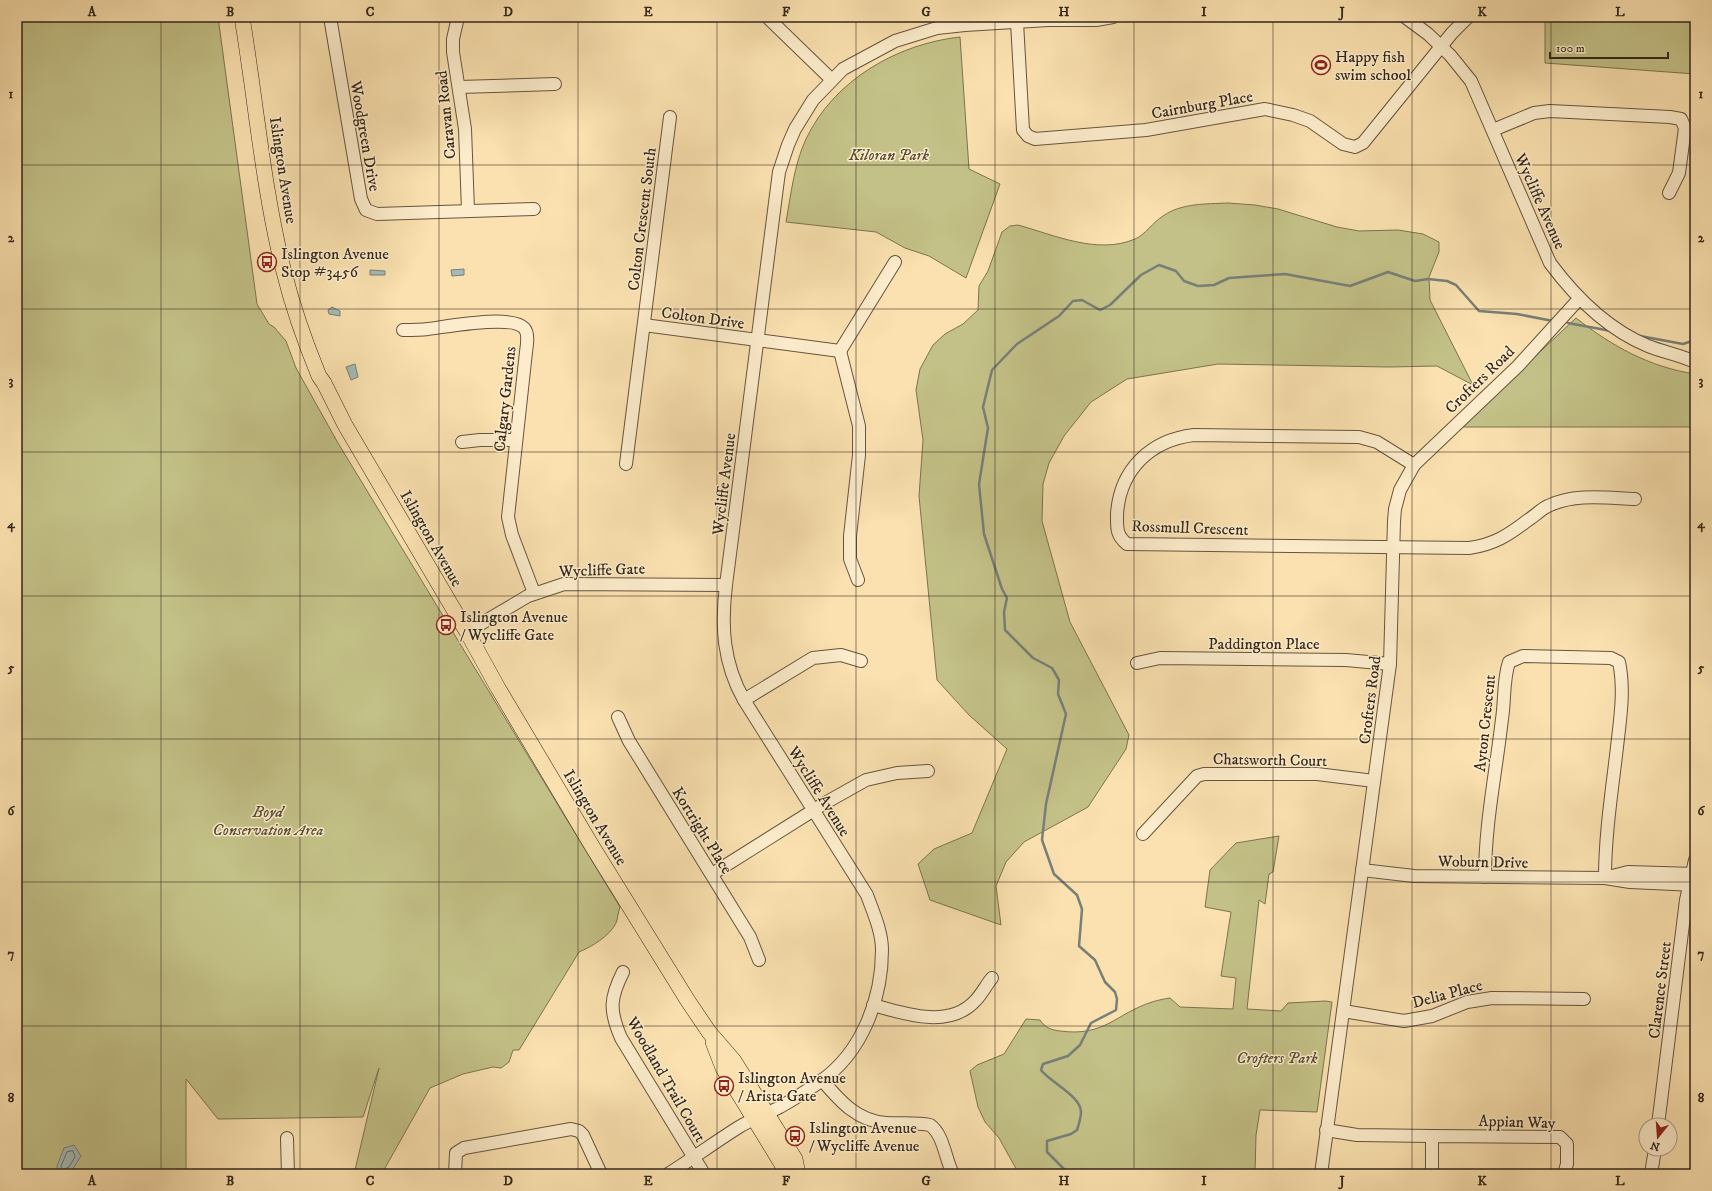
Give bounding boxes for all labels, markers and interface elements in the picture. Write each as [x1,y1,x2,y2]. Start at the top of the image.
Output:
text: A [87,4,97,20]
text: B [226,4,234,20]
text: C [366,4,375,20]
text: D [503,4,513,20]
text: E [643,4,653,20]
text: F [782,4,791,20]
text: G [921,4,931,20]
text: H [1059,4,1070,20]
text: I [1201,4,1207,20]
text: J [1337,4,1345,21]
text: K [1477,4,1487,20]
text: L [1615,4,1625,20]
scale bar [1550,34,1668,60]
text: 100 m [1556,41,1585,56]
place label: Happy fish swim school [1335,47,1411,85]
sports icon: Happy fish swim school [1310,54,1332,76]
street label: Caravan Road [431,70,461,160]
street label: Woodgreen Drive [345,78,385,193]
text: 1 [9,86,14,102]
street label: Cairnburg Place [1150,86,1255,124]
text: 1 [1699,86,1704,102]
street label: Islington Avenue [265,115,301,225]
park label: Kiloran Park [848,145,929,165]
street label: Colton Crescent South [623,146,661,292]
street label: Wycliffe Avenue [1510,150,1570,253]
text: 2 [8,230,15,246]
text: 2 [1698,230,1705,246]
place label: Islington Avenue Stop #3456 [281,244,389,282]
bus stop icon: Islington Avenue Stop #3456 [256,251,278,273]
street label: Colton Drive [660,302,746,334]
street label: Crofters Road [1441,342,1519,418]
street label: Calgary Gardens [490,345,520,453]
text: 3 [9,373,14,389]
text: 3 [1699,373,1704,389]
street label: Wycliffe Avenue [708,432,740,537]
street label: Islington Avenue [396,487,467,591]
text: 4 [6,516,15,533]
street label: Rossmull Crescent [1131,516,1249,540]
text: 4 [1696,516,1705,533]
street label: Wycliffe Gate [558,558,646,582]
place label: Islington Avenue / Wycliffe Gate [460,607,568,645]
bus stop icon: Islington Avenue / Wycliffe Gate [435,614,457,636]
street label: Paddington Place [1208,634,1320,654]
street label: Crofters Road [1355,655,1385,745]
text: 5 [7,660,15,676]
text: 5 [1697,660,1705,676]
street label: Ayton Crescent [1470,674,1500,773]
street label: Wycliffe Avenue [783,742,855,841]
street label: Chatsworth Court [1213,749,1327,771]
street label: Islington Avenue [559,766,632,869]
street label: Kortright Place [667,783,737,878]
park label: Boyd Conservation Area [213,802,323,840]
text: 6 [8,803,16,819]
text: 6 [1698,803,1706,819]
street label: Woburn Drive [1437,851,1529,873]
street label: Clarence Street [1644,940,1676,1040]
text: 7 [8,946,15,962]
text: 7 [1698,946,1705,962]
street label: Delia Place [1410,975,1485,1013]
street label: Woodland Trail Court [622,1012,710,1146]
park label: Crofters Park [1236,1048,1318,1068]
place label: Islington Avenue / Arista Gate [738,1068,846,1106]
bus stop icon: Islington Avenue / Arista Gate [713,1075,735,1097]
text: 8 [8,1090,15,1106]
text: 8 [1698,1090,1705,1106]
street label: Appian Way [1478,1111,1556,1133]
north arrow [1638,1117,1678,1157]
place label: Islington Avenue / Wycliffe Avenue [809,1118,920,1156]
bus stop icon: Islington Avenue / Wycliffe Avenue [784,1125,806,1147]
text: N [1649,1138,1662,1154]
text: A [87,1173,97,1189]
text: B [226,1173,234,1189]
text: C [366,1173,375,1189]
text: D [503,1173,513,1189]
text: E [643,1173,653,1189]
text: F [782,1173,791,1189]
text: G [921,1173,931,1189]
text: H [1059,1173,1070,1189]
text: I [1201,1173,1207,1189]
text: J [1337,1173,1345,1190]
text: K [1477,1173,1487,1189]
text: L [1615,1173,1625,1189]

